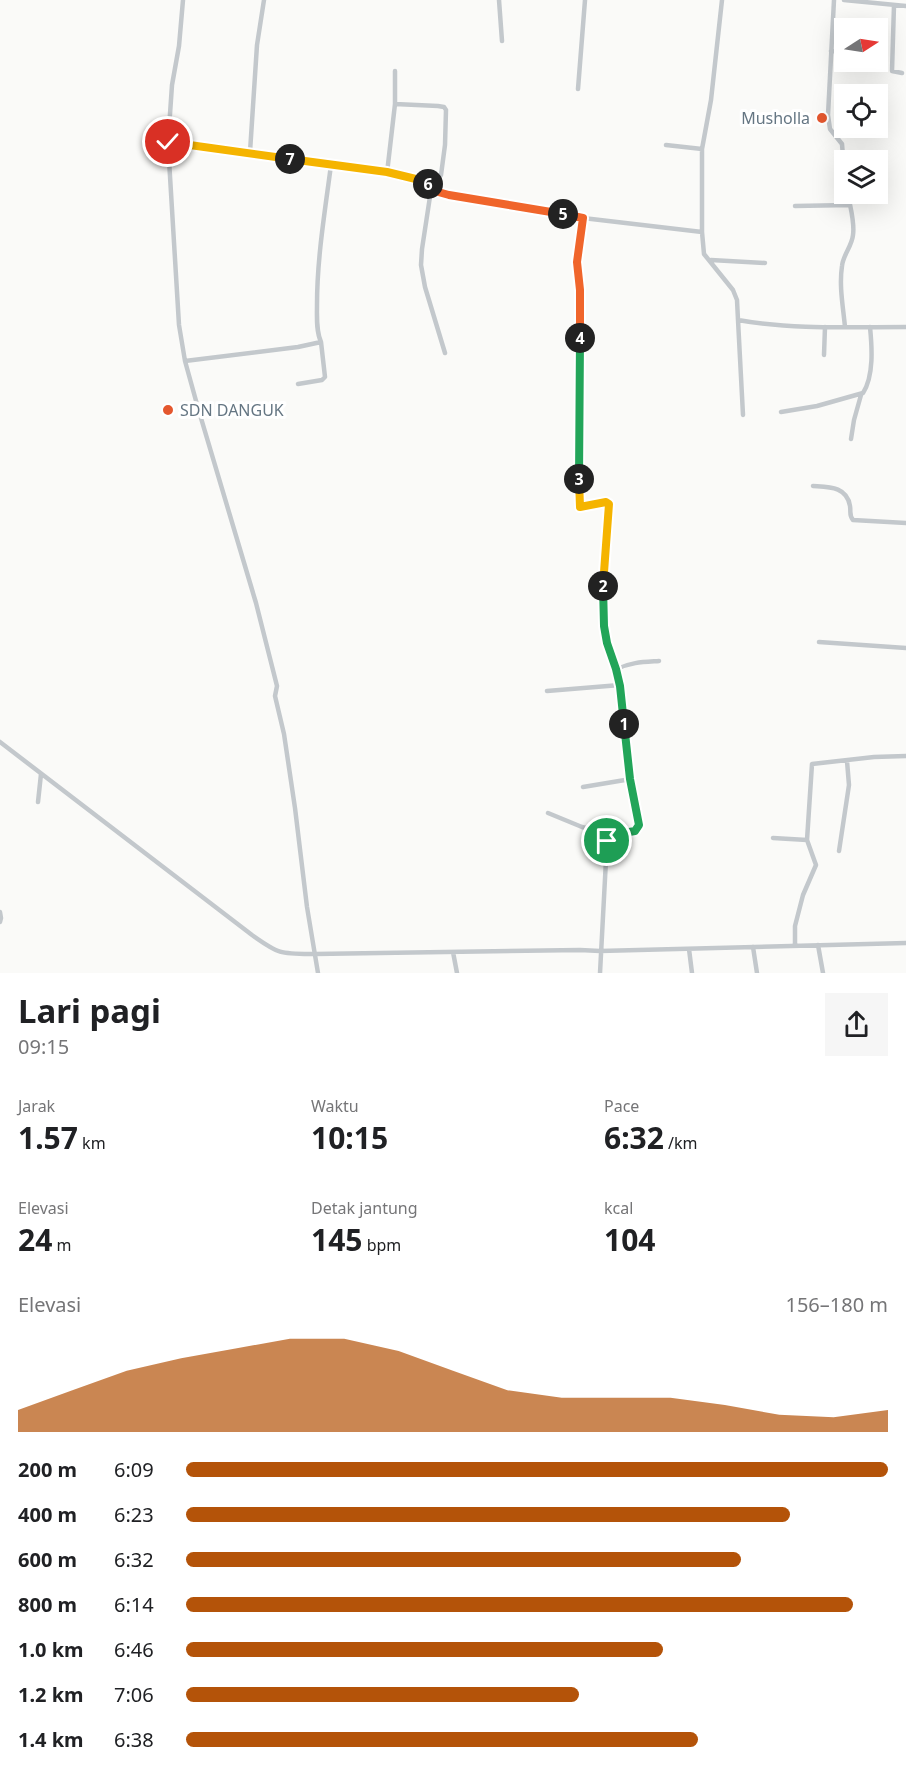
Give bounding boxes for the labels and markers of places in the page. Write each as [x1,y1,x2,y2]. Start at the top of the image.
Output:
place label: Musholla [741,107,810,129]
marker: Musholla [815,111,829,125]
pin [142,116,193,167]
pin: 7 [275,144,305,174]
pin: 6 [413,169,443,199]
pin: 5 [548,199,578,229]
pin: 4 [565,323,595,353]
place label: SDN DANGUK [180,399,284,421]
marker: SDN DANGUK [161,403,175,417]
pin: 3 [564,464,594,494]
pin: 2 [588,571,618,601]
pin: 1 [609,709,639,739]
pin [581,815,632,866]

